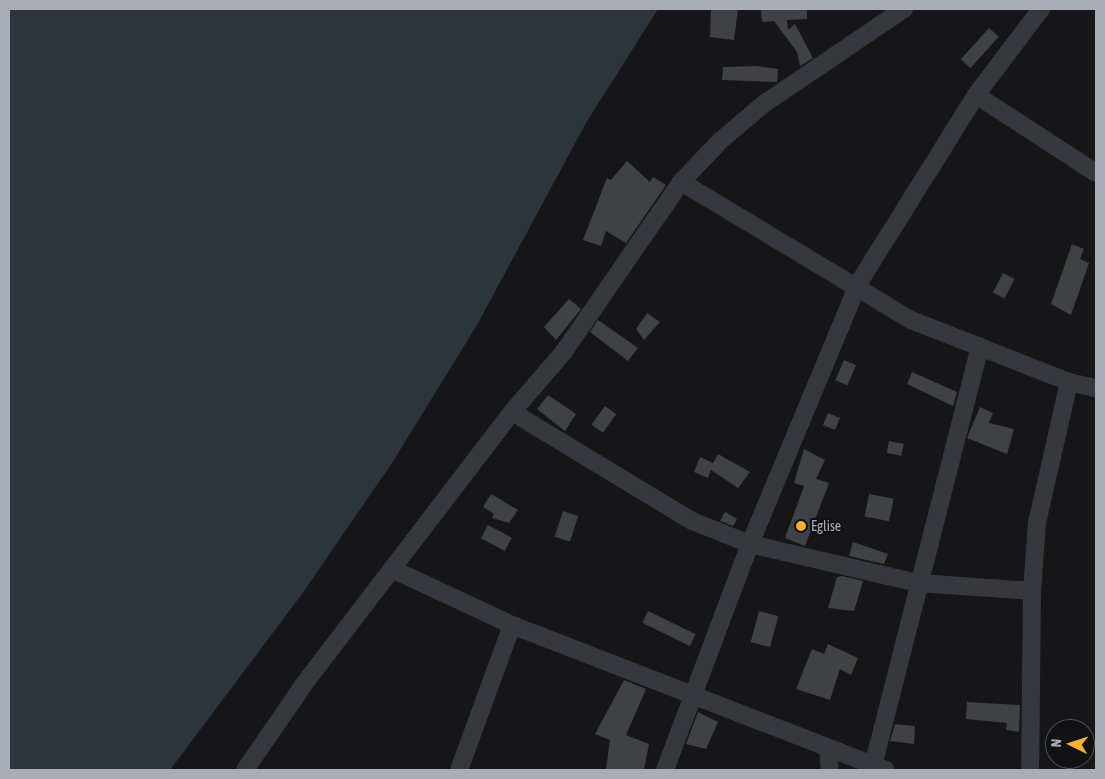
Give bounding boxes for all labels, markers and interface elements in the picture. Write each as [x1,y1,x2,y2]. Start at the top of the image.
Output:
place label: Eglise [811,518,841,534]
marker: Eglise [795,520,807,532]
north arrow [1045,719,1095,769]
text: N [1048,738,1064,748]

